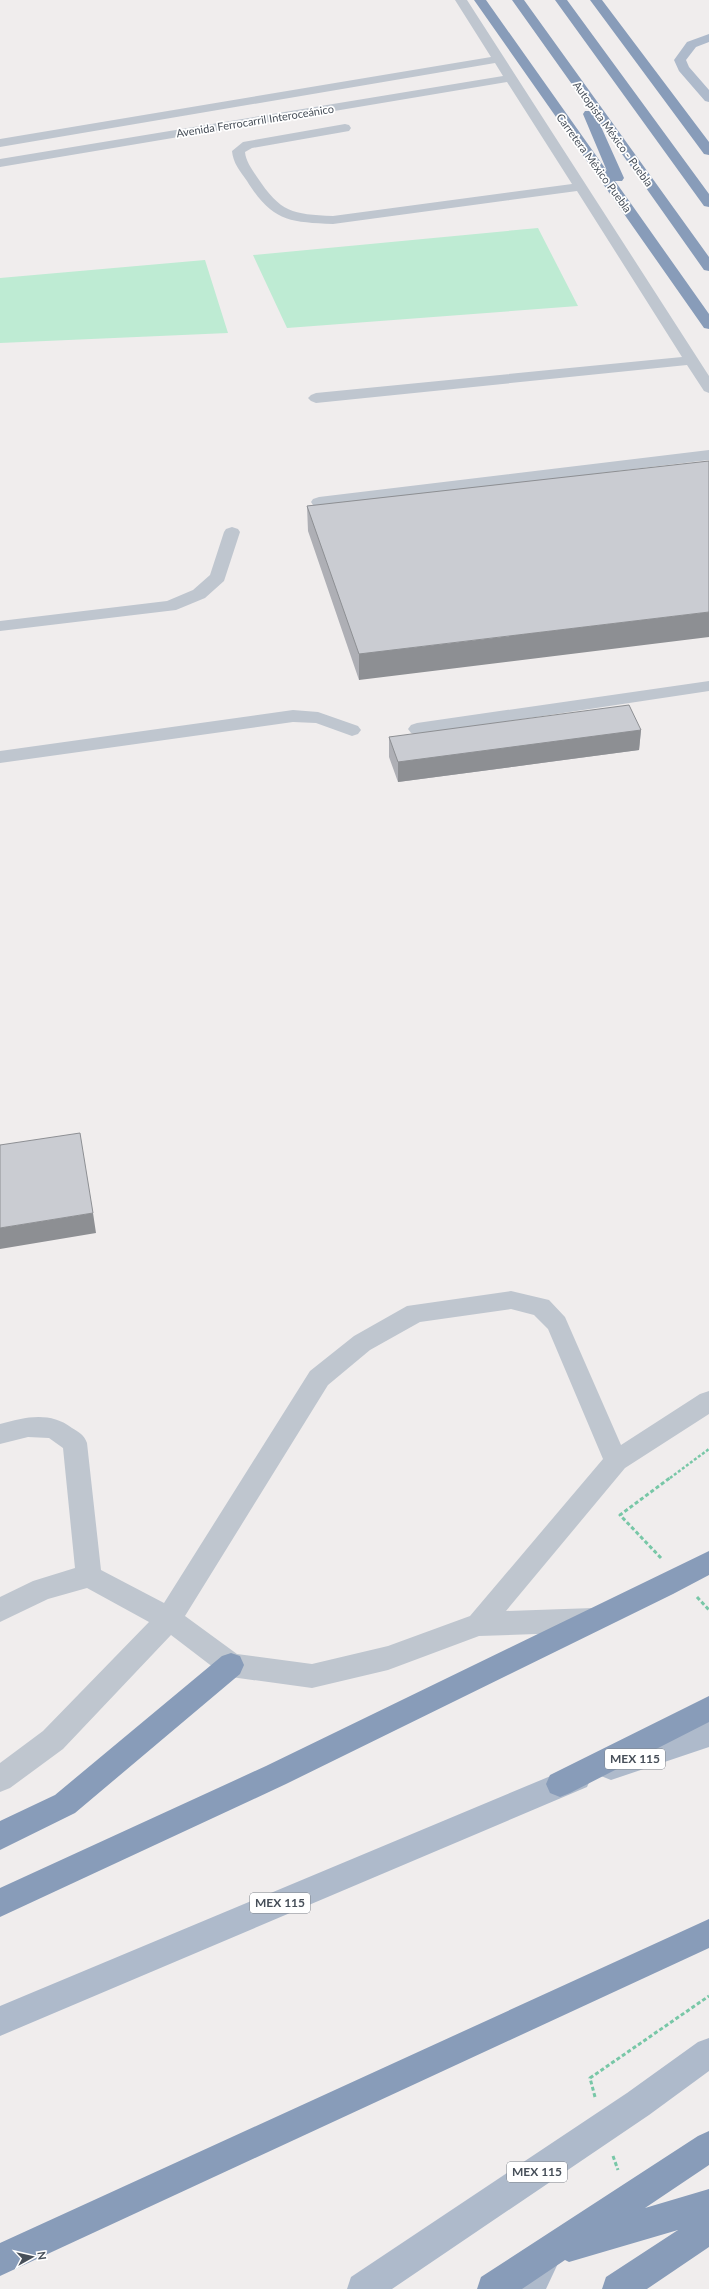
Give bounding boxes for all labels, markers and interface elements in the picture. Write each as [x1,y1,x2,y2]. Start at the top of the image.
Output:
street label: Autopista México - Puebla [571,78,656,189]
street label: Avenida Ferrocarril Interoceánico [175,102,335,139]
street label: Carretera México Puebla [554,111,635,215]
road number: MEX 115 [605,1749,665,1769]
road number: MEX 115 [250,1893,310,1913]
road number: MEX 115 [507,2162,567,2182]
north arrow [12,2237,52,2277]
text: N [35,2250,49,2261]

